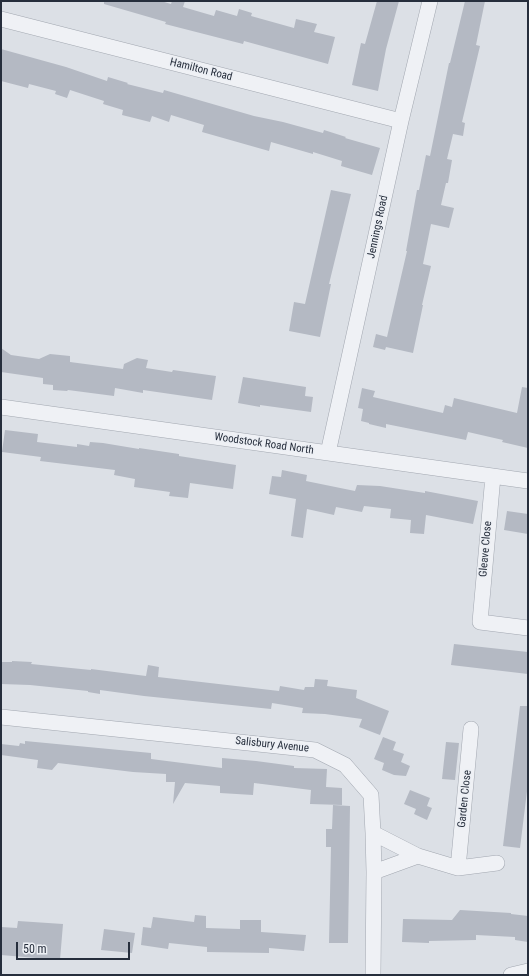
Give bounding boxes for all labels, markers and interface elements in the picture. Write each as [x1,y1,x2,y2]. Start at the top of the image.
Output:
street label: Hamilton Road [168,56,234,84]
street label: Jennings Road [365,194,391,260]
street label: Woodstock Road North [214,430,314,458]
street label: Gleave Close [477,520,495,578]
street label: Salisbury Avenue [235,735,309,755]
street label: Garden Close [455,769,475,829]
scale bar [18,934,132,960]
text: 50 m [23,942,47,956]

